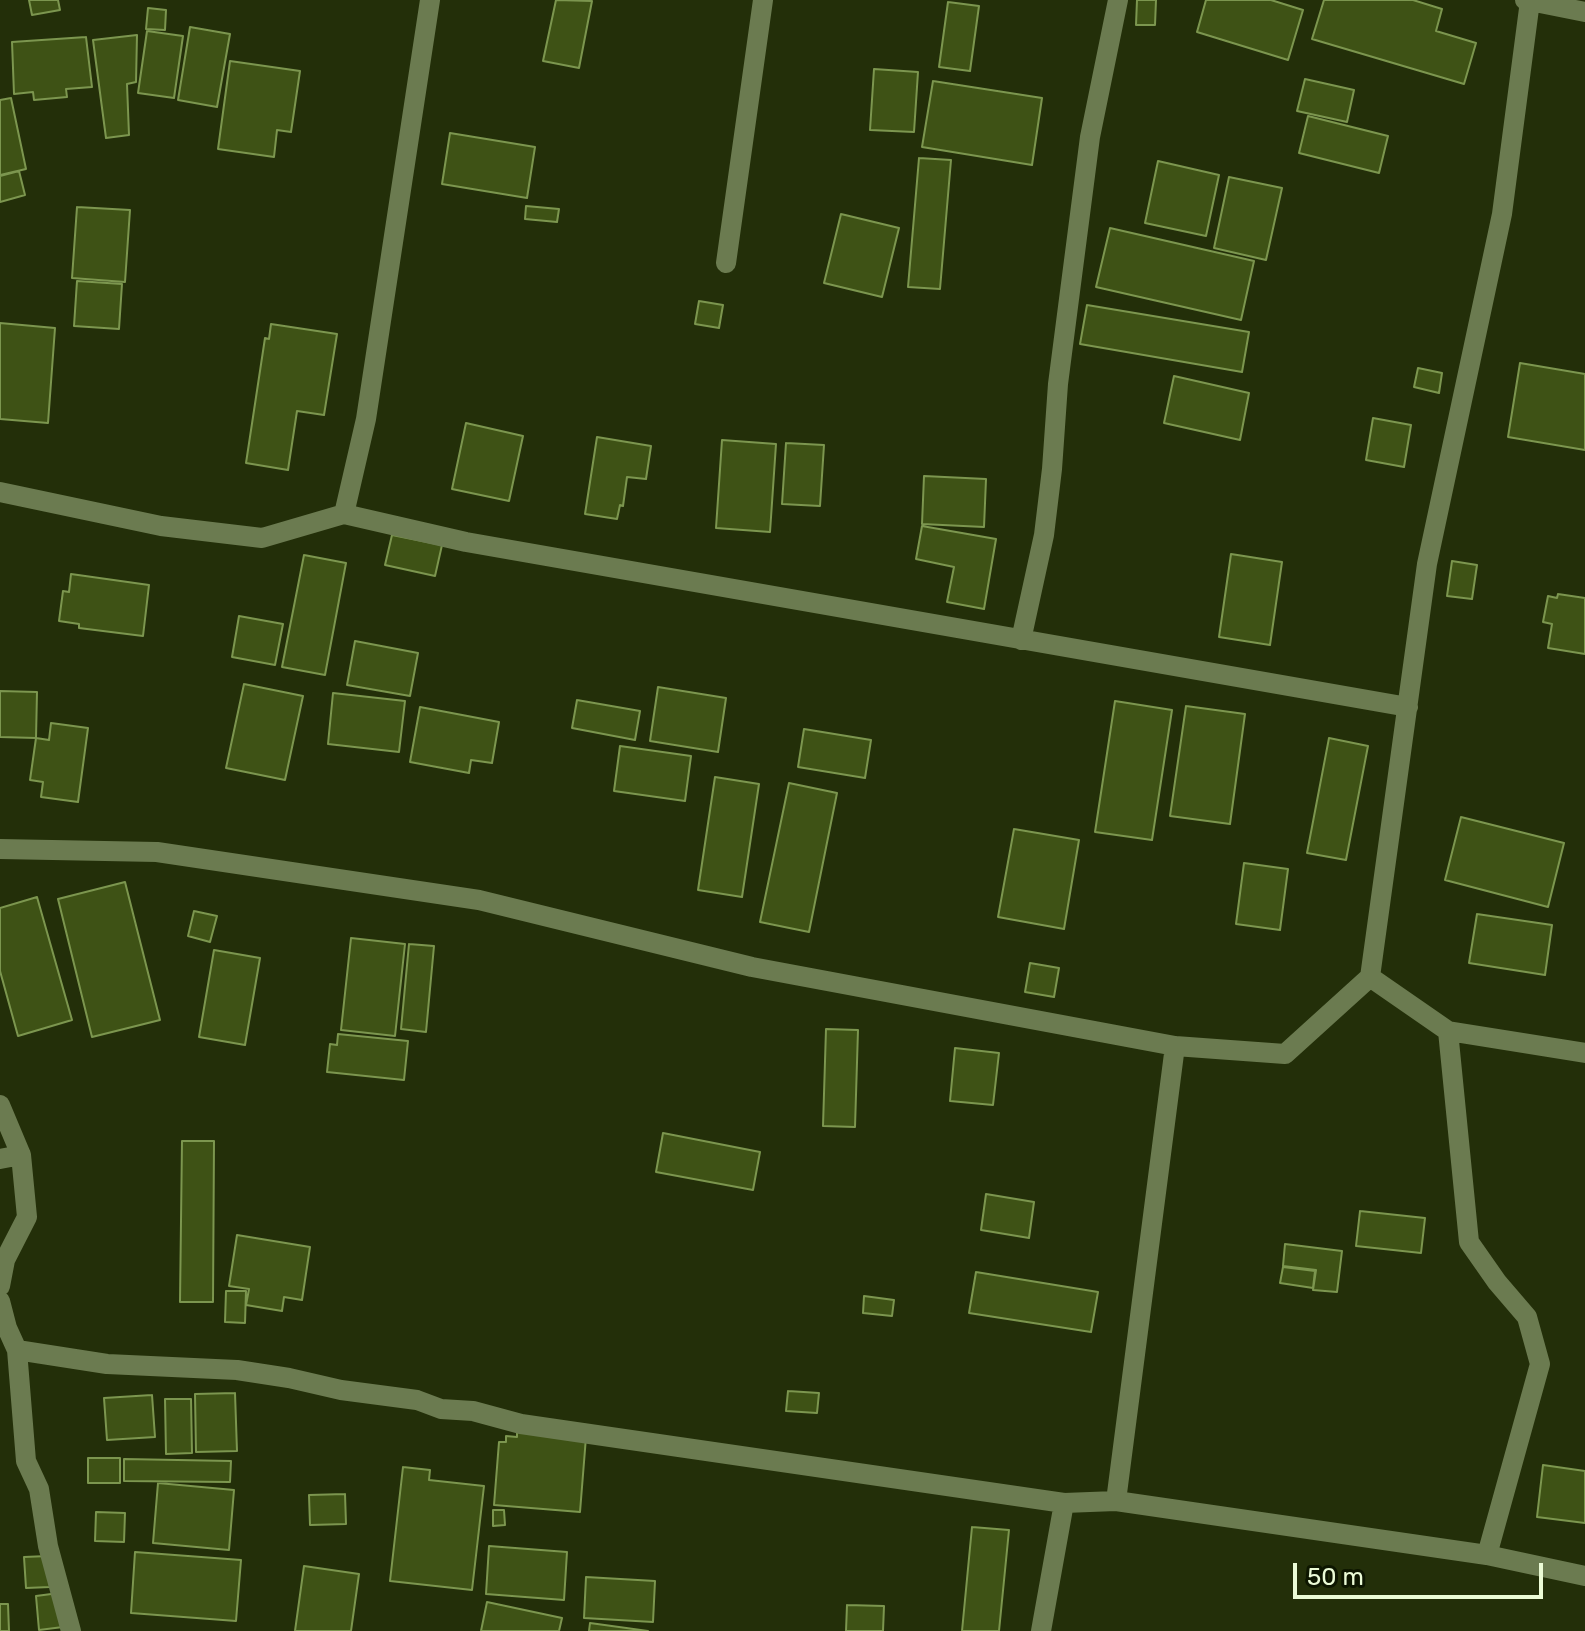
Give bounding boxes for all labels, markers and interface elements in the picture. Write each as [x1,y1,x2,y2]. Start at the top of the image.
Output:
scale bar [1297,1547,1547,1597]
text: 50 m [1307,1563,1364,1591]

